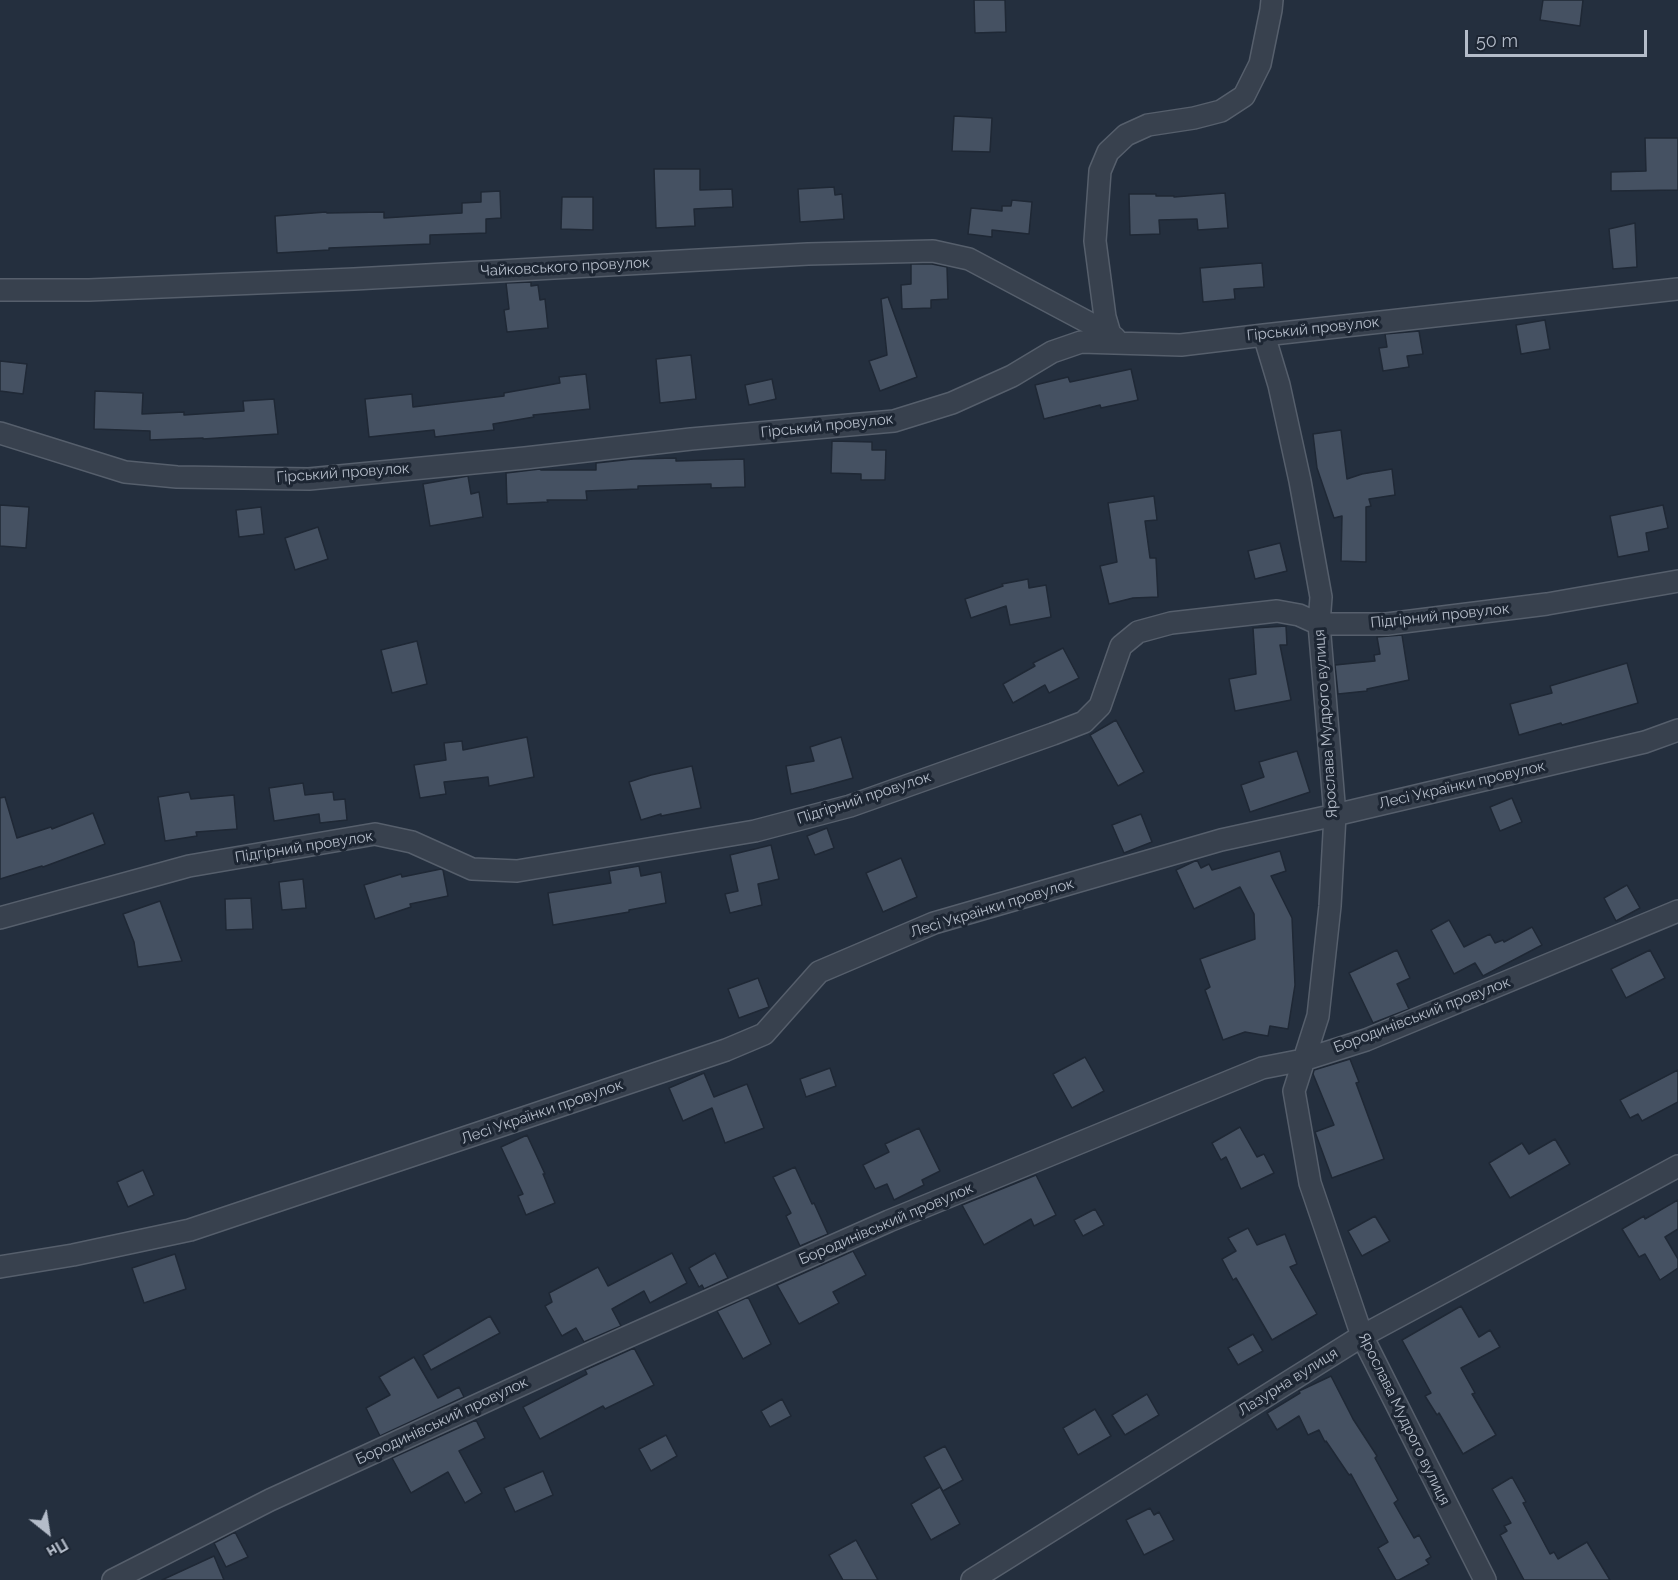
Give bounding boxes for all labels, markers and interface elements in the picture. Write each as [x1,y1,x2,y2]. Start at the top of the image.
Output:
scale bar [1468,18,1650,56]
text: 50 m [1476,30,1518,51]
street label: Чайковського провулок [480,254,650,280]
street label: Гірський провулок [1246,313,1380,345]
street label: Гірський провулок [760,410,894,442]
street label: Гірський провулок [276,459,410,487]
street label: Підгірний провулок [1370,600,1510,632]
street label: Ярослава Мудрого вулиця [1310,629,1342,819]
street label: Лесі Українки провулок [1377,757,1547,813]
street label: Підгірний провулок [795,768,933,828]
street label: Підгірний провулок [234,827,374,867]
street label: Лесі Українки провулок [908,875,1076,941]
street label: Бородинівський провулок [1331,973,1513,1057]
street label: Лесі Українки провулок [459,1076,625,1148]
street label: Бородинівський провулок [796,1179,976,1269]
street label: Ярослава Мудрого вулиця [1354,1330,1454,1508]
street label: Лазурна вулиця [1235,1344,1341,1420]
street label: Бородинівський провулок [353,1373,531,1469]
north arrow [18,1502,78,1562]
text: Пн [43,1534,71,1562]

